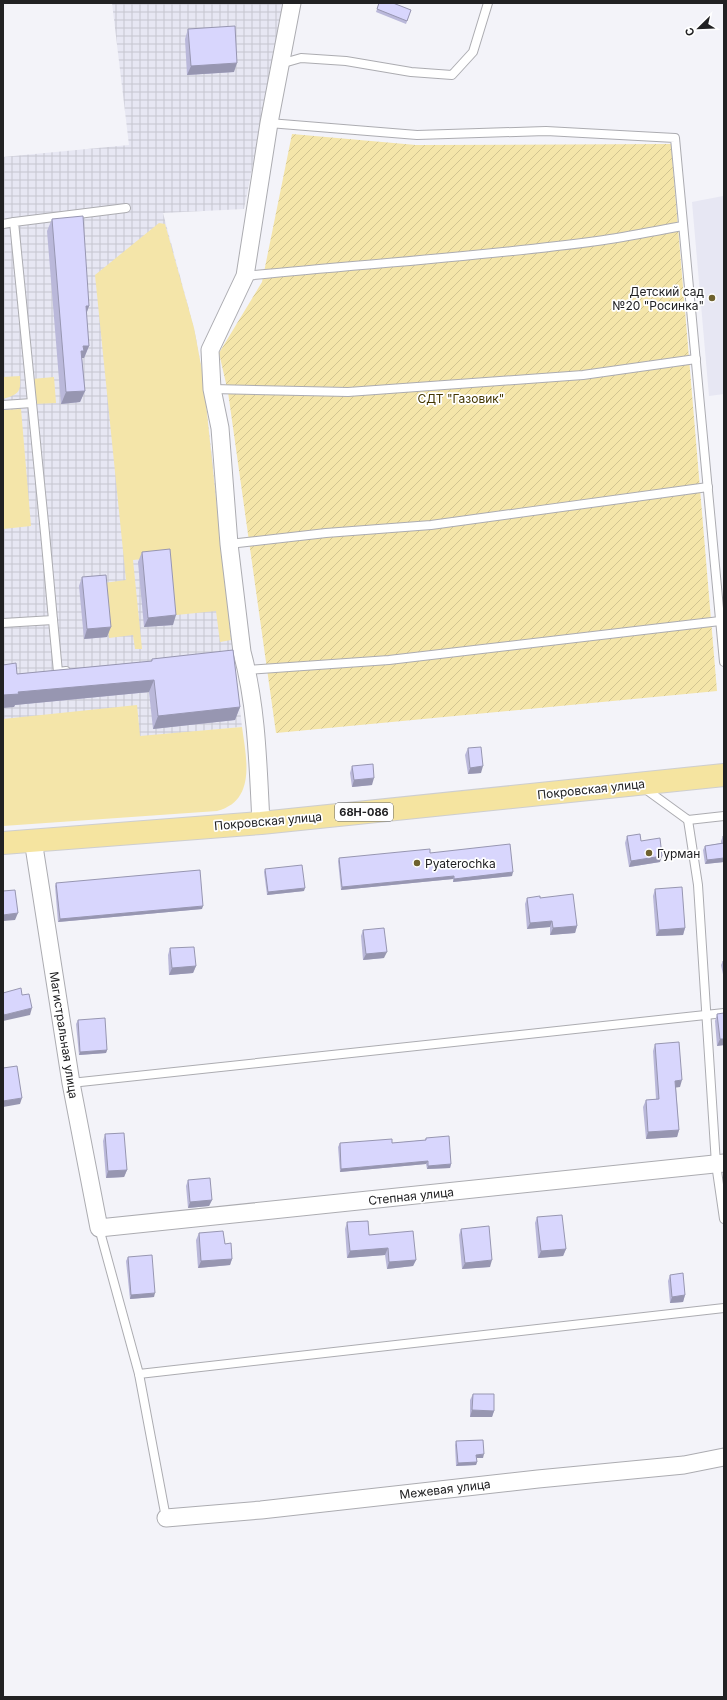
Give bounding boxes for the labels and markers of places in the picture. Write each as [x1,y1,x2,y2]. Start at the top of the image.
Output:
place label: Детский сад №20 "Росинка" [612,284,704,313]
marker: Детский сад №20 "Росинка" [707,293,717,303]
place label: Гурман [657,846,700,861]
marker: Гурман [644,848,654,858]
place label: Pyaterochka [425,856,496,871]
marker: Pyaterochka [412,858,422,868]

